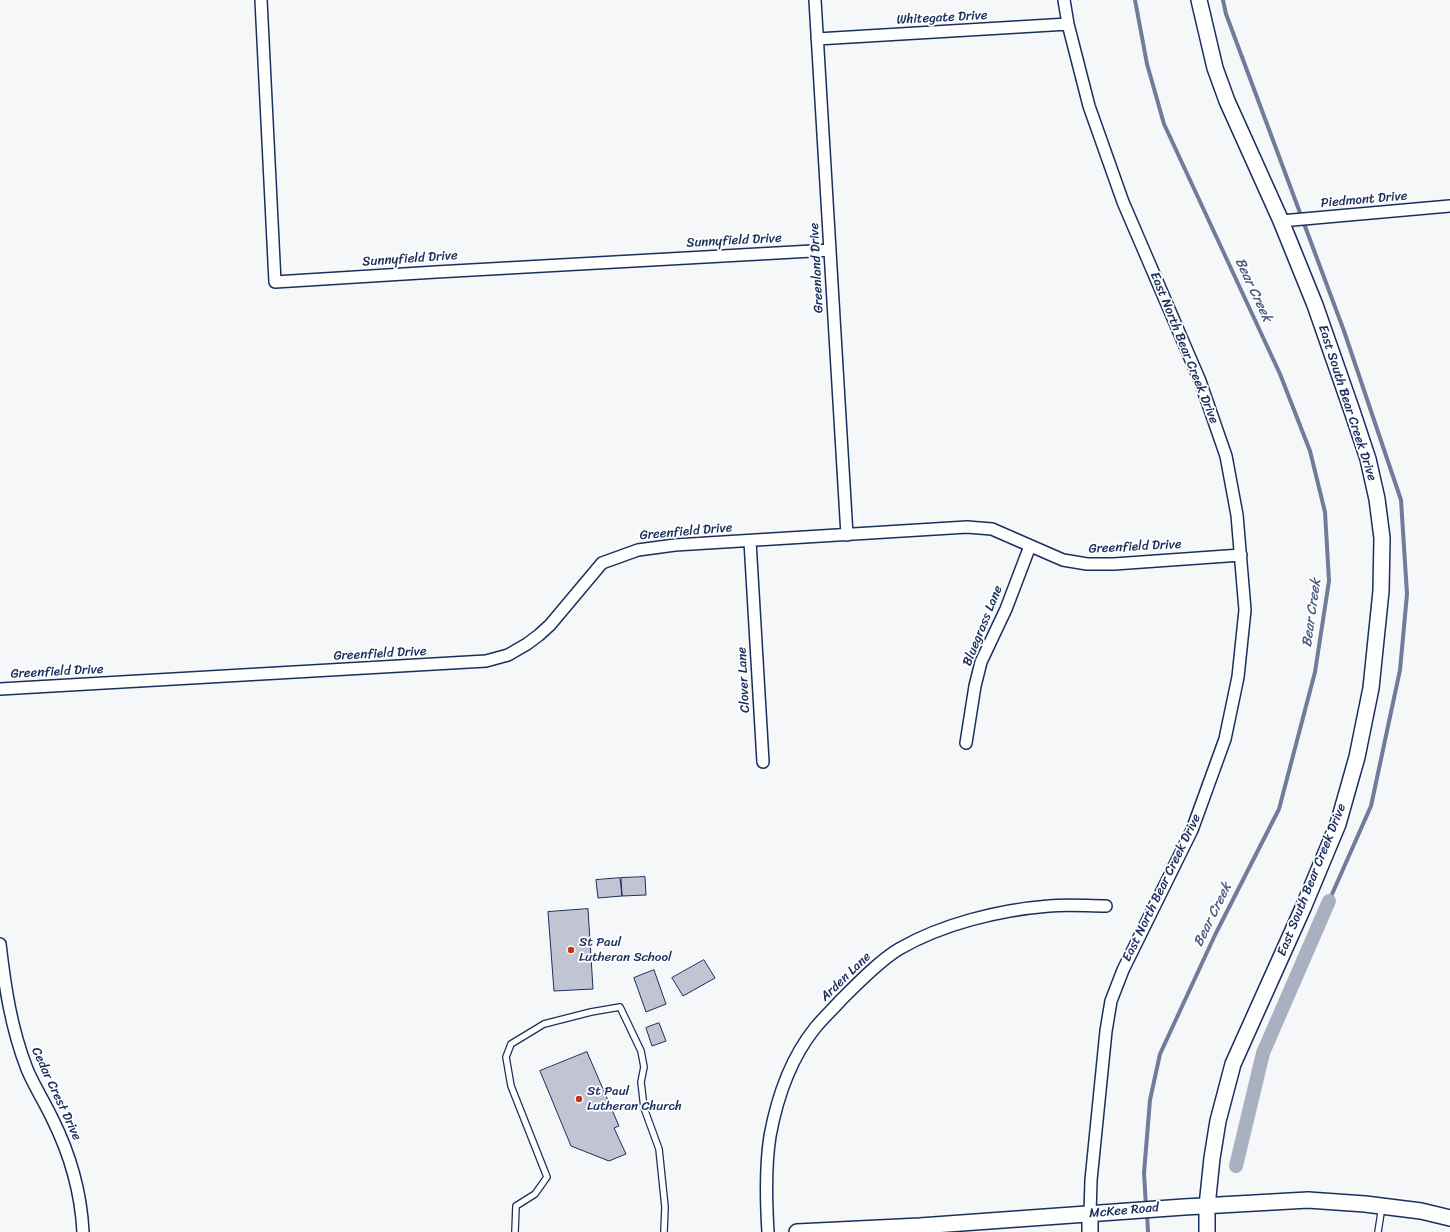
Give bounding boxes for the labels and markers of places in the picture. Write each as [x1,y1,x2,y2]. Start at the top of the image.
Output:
place label: St Paul Lutheran School [579,935,672,966]
marker: St Paul Lutheran School [566,945,576,955]
place label: St Paul Lutheran Church [587,1084,682,1115]
marker: St Paul Lutheran Church [574,1094,584,1104]

